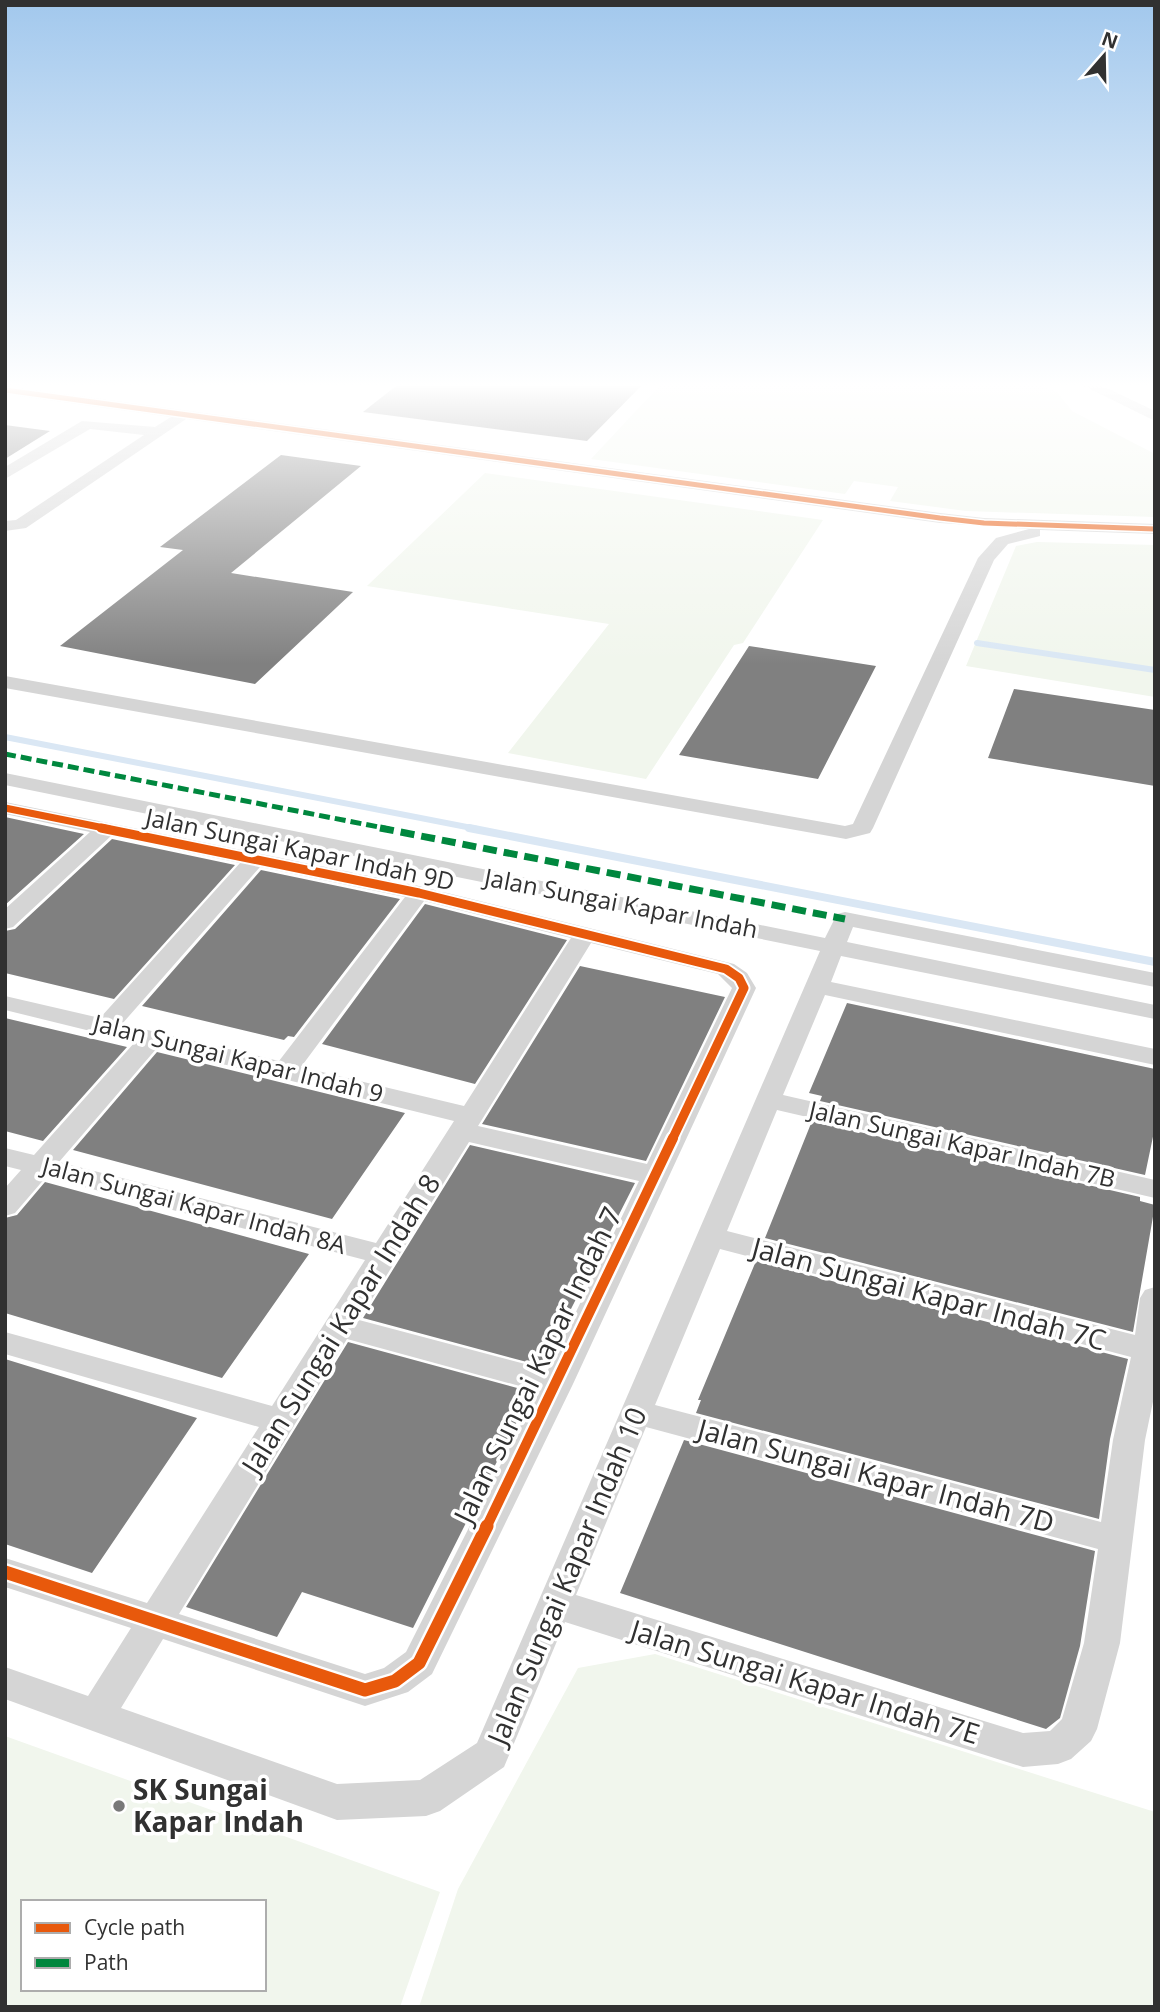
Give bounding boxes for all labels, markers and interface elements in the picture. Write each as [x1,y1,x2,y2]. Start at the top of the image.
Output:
north arrow [1069,21,1139,91]
text: N [1098,25,1122,55]
street label: Jalan Sungai Kapar Indah 9D [141,799,458,897]
street label: Jalan Sungai Kapar Indah [480,859,761,945]
street label: Jalan Sungai Kapar Indah 9 [88,1005,387,1110]
street label: Jalan Sungai Kapar Indah 7B [804,1092,1119,1195]
street label: Jalan Sungai Kapar Indah 8A [37,1148,351,1261]
street label: Jalan Sungai Kapar Indah 8 [230,1166,448,1483]
street label: Jalan Sungai Kapar Indah 7 [443,1200,630,1532]
street label: Jalan Sungai Kapar Indah 7C [745,1227,1110,1359]
street label: Jalan Sungai Kapar Indah 10 [476,1401,655,1753]
street label: Jalan Sungai Kapar Indah 7D [691,1408,1059,1541]
street label: Jalan Sungai Kapar Indah 7E [623,1609,984,1752]
place label: SK Sungai Kapar Indah [133,1770,304,1840]
marker: SK Sungai Kapar Indah [111,1798,127,1814]
legend [21,1900,266,1991]
text: Cycle path [84,1913,185,1941]
text: Path [84,1948,129,1976]

